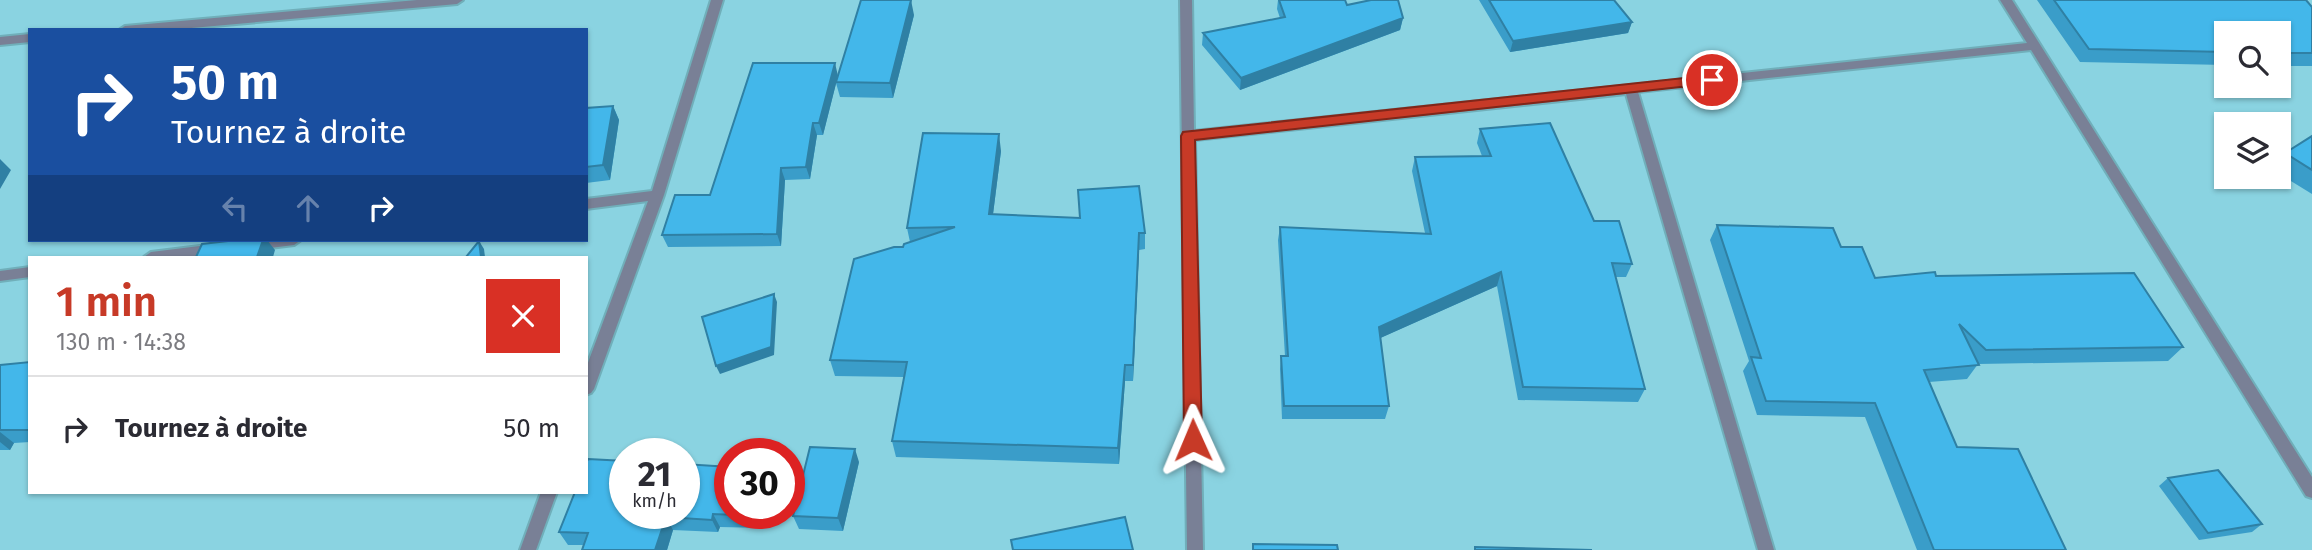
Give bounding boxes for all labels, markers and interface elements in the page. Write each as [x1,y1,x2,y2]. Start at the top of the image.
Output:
map controls [2214,21,2291,189]
button: search [2214,21,2291,98]
pin [1682,50,1742,110]
text: 50 m [171,53,279,112]
icon: right [56,56,147,147]
icon: arrive [1693,61,1731,99]
button: layers [2214,112,2291,189]
text: Tournez à droite [171,113,407,151]
icon: left [216,189,254,227]
icon: ahead [289,189,327,227]
icon: right [362,189,400,227]
text: 1 min [56,277,157,327]
button: close [486,279,560,353]
text: 130 m · 14:38 [56,328,186,356]
position arrow [1156,403,1230,477]
icon: right [56,410,94,448]
text: Tournez à droite [115,413,307,444]
text: 50 m [503,413,560,444]
speed limit sign: 30 [714,438,805,529]
text: 21 [638,453,671,495]
text: km/h [632,490,677,512]

